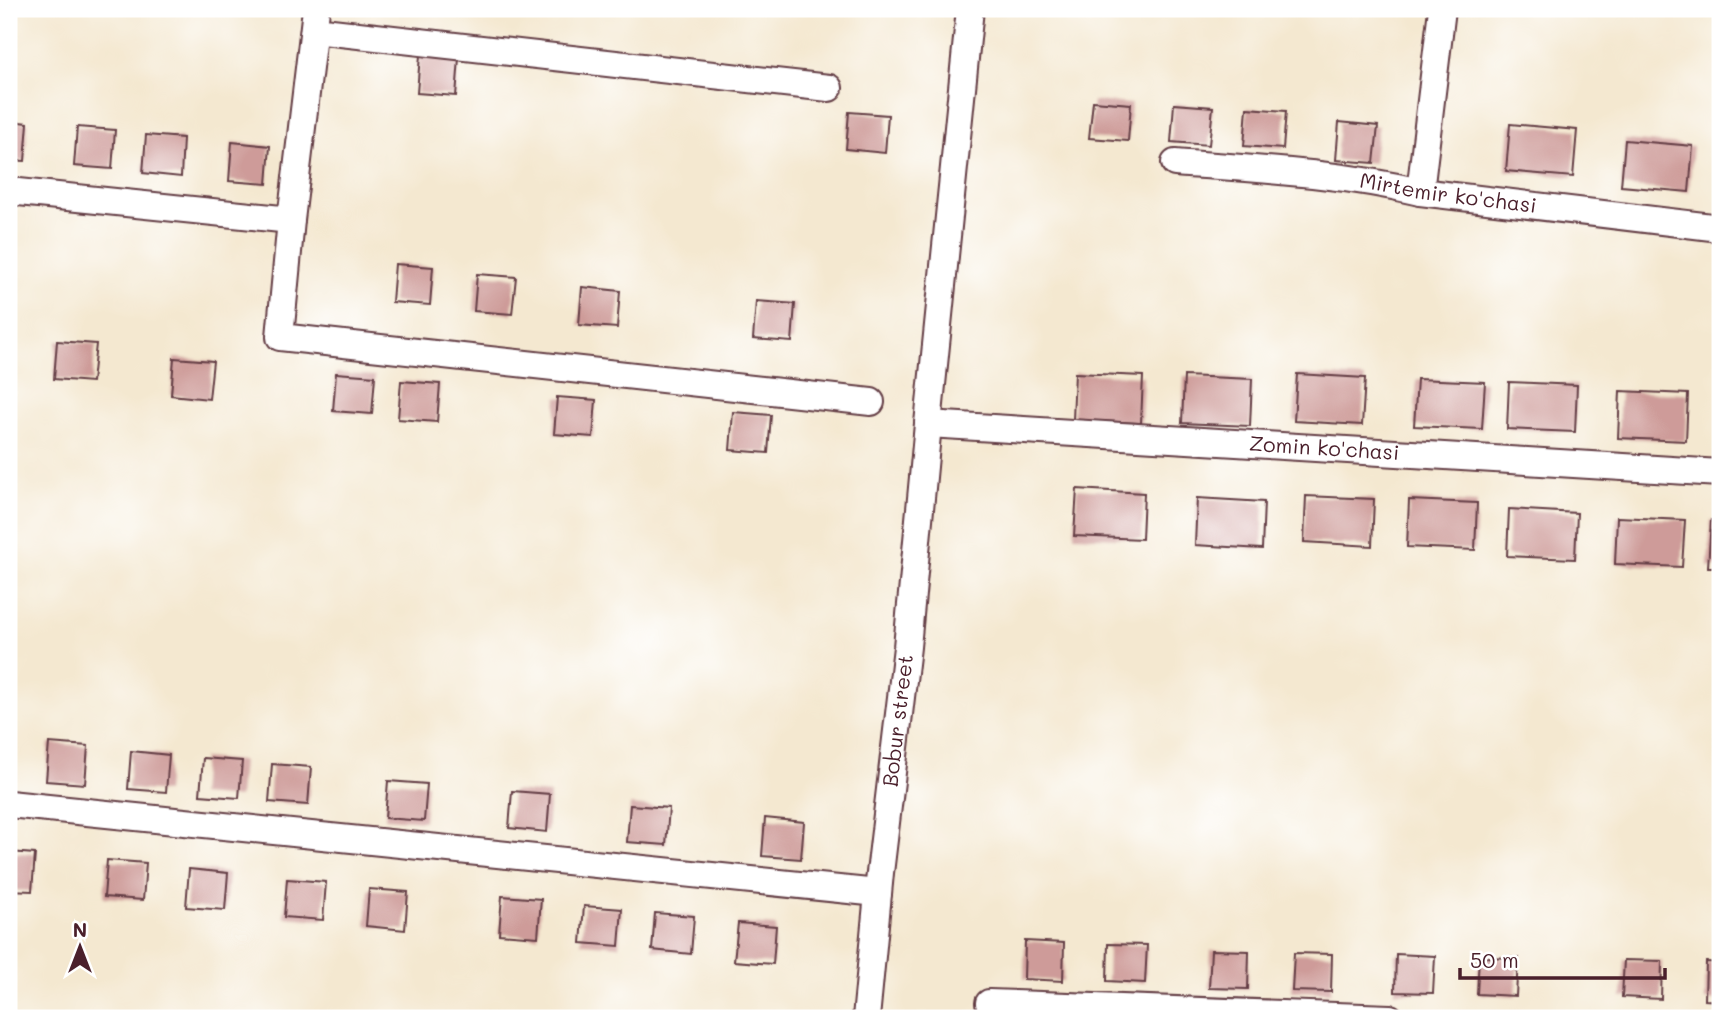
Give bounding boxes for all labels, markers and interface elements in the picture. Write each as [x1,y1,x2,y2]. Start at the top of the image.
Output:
street label: Mirtemir ko'chasi [1358,166,1538,218]
street label: Zomin ko'chasi [1248,429,1400,465]
street label: Bobur street [875,653,918,788]
north arrow [46,912,116,982]
text: N [73,917,87,942]
scale bar [1460,936,1664,980]
text: 50 m [1470,946,1519,973]

